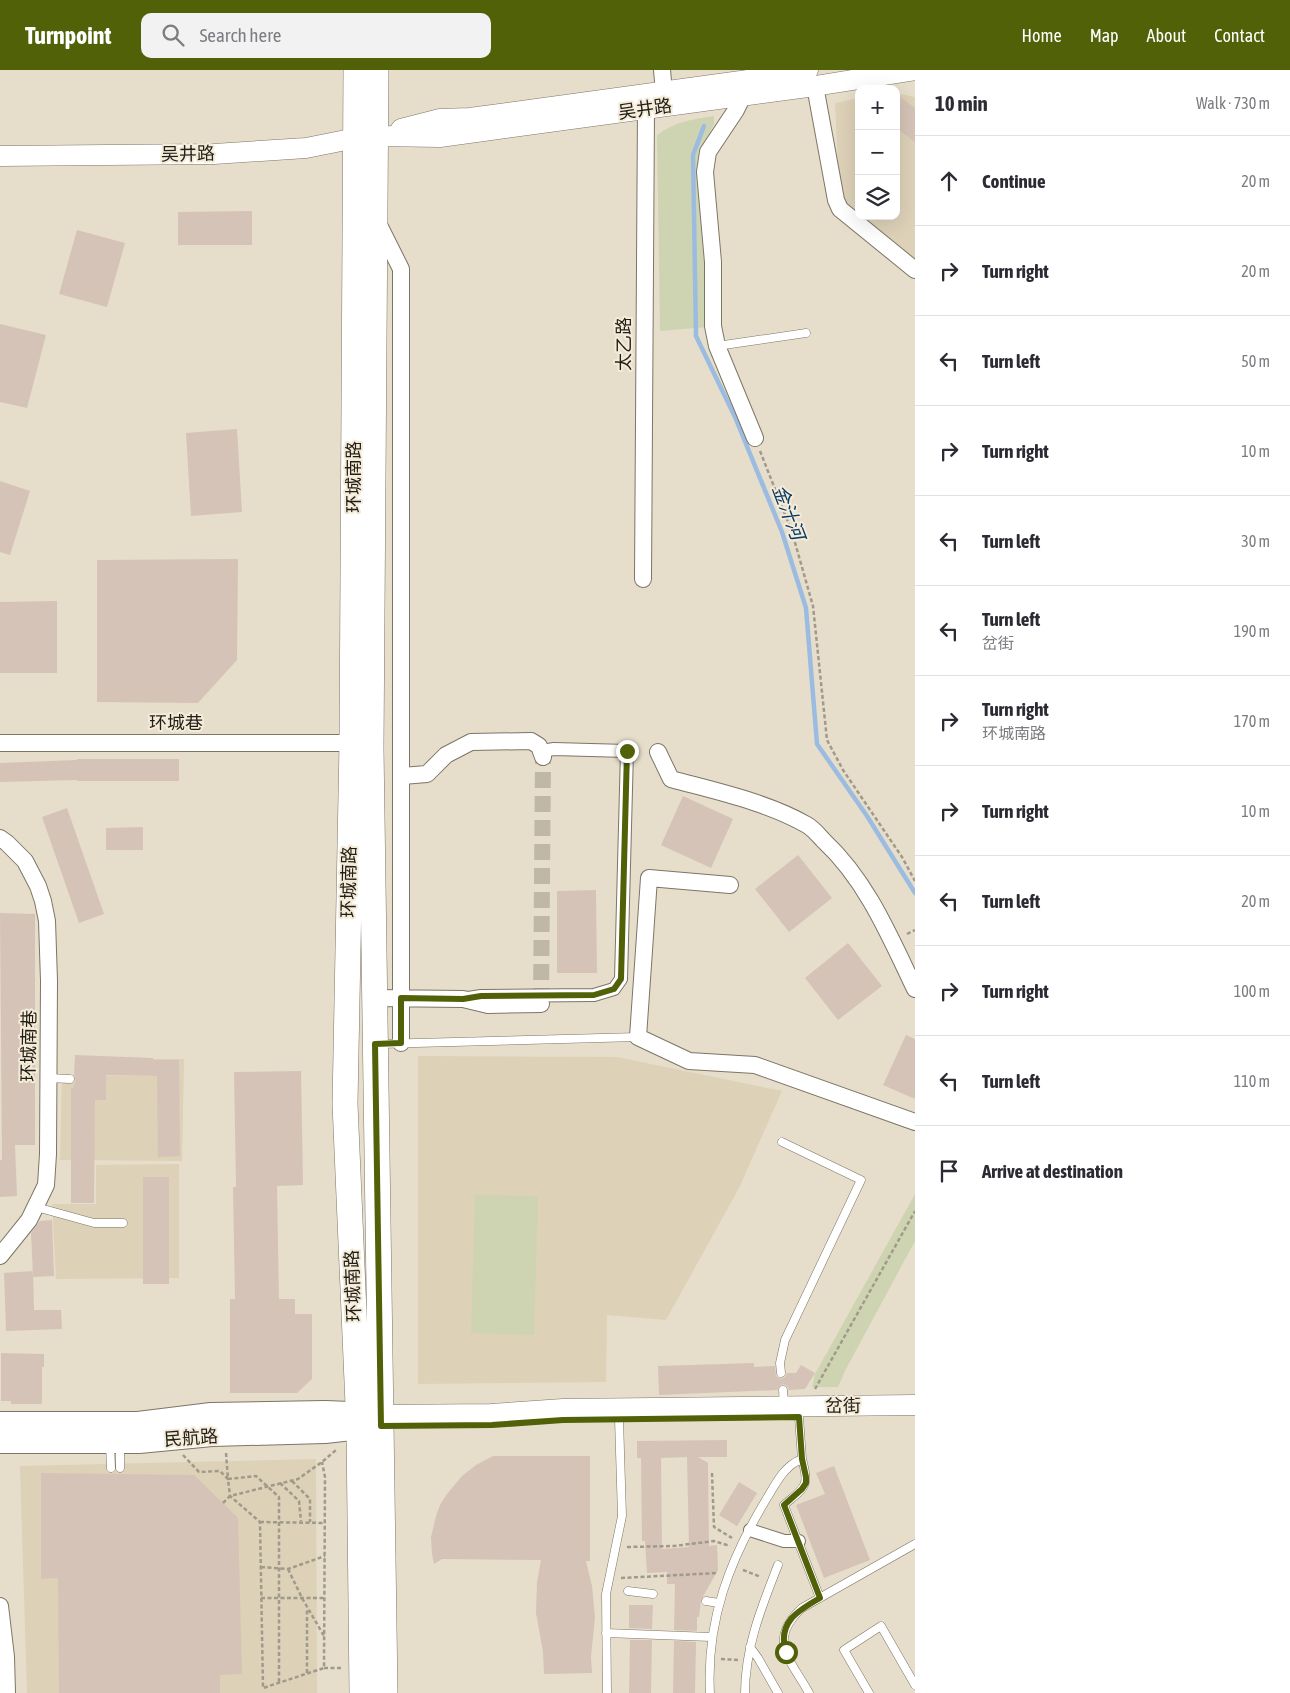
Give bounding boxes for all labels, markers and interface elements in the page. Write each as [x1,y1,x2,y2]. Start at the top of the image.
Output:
search box [141,13,491,58]
icon: search [159,21,187,49]
text: Turnpoint [25,22,111,49]
text: Search here [199,24,281,46]
text: Home [1022,25,1062,46]
text: Map [1090,25,1119,46]
text: About [1147,25,1186,46]
text: Contact [1214,25,1265,46]
map controls [855,85,900,220]
button: + [855,85,900,130]
text: 10 min [935,91,988,115]
street label: 吴井路 [617,94,673,123]
text: Walk · 730 m [1196,94,1270,112]
button: − [855,130,900,175]
street label: 吴井路 [161,143,215,164]
icon: ahead [935,167,963,195]
text: Continue [982,170,1046,192]
text: 20 m [1241,172,1270,190]
button: layers [855,175,900,220]
icon: right [935,257,963,285]
text: Turn right [982,260,1049,282]
text: 20 m [1241,262,1270,280]
street label: 太乙路 [613,317,634,371]
icon: left [935,347,963,375]
text: Turn left [982,350,1040,372]
text: 50 m [1241,352,1270,370]
icon: right [935,437,963,465]
text: Turn right [982,440,1049,462]
street label: 环城南路 [343,441,364,513]
text: 10 m [1241,442,1270,460]
water label: 金汁河 [769,481,811,546]
icon: left [935,527,963,555]
text: Turn left [982,530,1040,552]
text: 30 m [1241,532,1270,550]
text: Turn left [982,608,1040,630]
icon: left [935,617,963,645]
text: 190 m [1234,622,1270,640]
text: 岔街 [982,634,1014,652]
text: Turn right [982,698,1049,720]
icon: right [935,707,963,735]
street label: 环城巷 [149,712,203,733]
text: 170 m [1234,712,1270,730]
text: 环城南路 [982,724,1046,742]
route end [616,740,639,763]
icon: right [935,797,963,825]
text: Turn right [982,800,1049,822]
text: 10 m [1241,802,1270,820]
street label: 环城南路 [337,846,360,918]
icon: left [935,887,963,915]
text: Turn left [982,890,1040,912]
text: 20 m [1241,892,1270,910]
icon: right [935,977,963,1005]
text: Turn right [982,980,1049,1002]
text: 100 m [1234,982,1270,1000]
street label: 环城南巷 [17,1010,40,1082]
icon: left [935,1067,963,1095]
text: Turn left [982,1070,1040,1092]
text: 110 m [1234,1072,1270,1090]
icon: arrive [935,1157,963,1185]
text: Arrive at destination [982,1160,1123,1182]
street label: 环城南路 [341,1250,364,1322]
street label: 岔街 [825,1395,861,1416]
street label: 民航路 [163,1425,219,1450]
route start [775,1641,798,1664]

